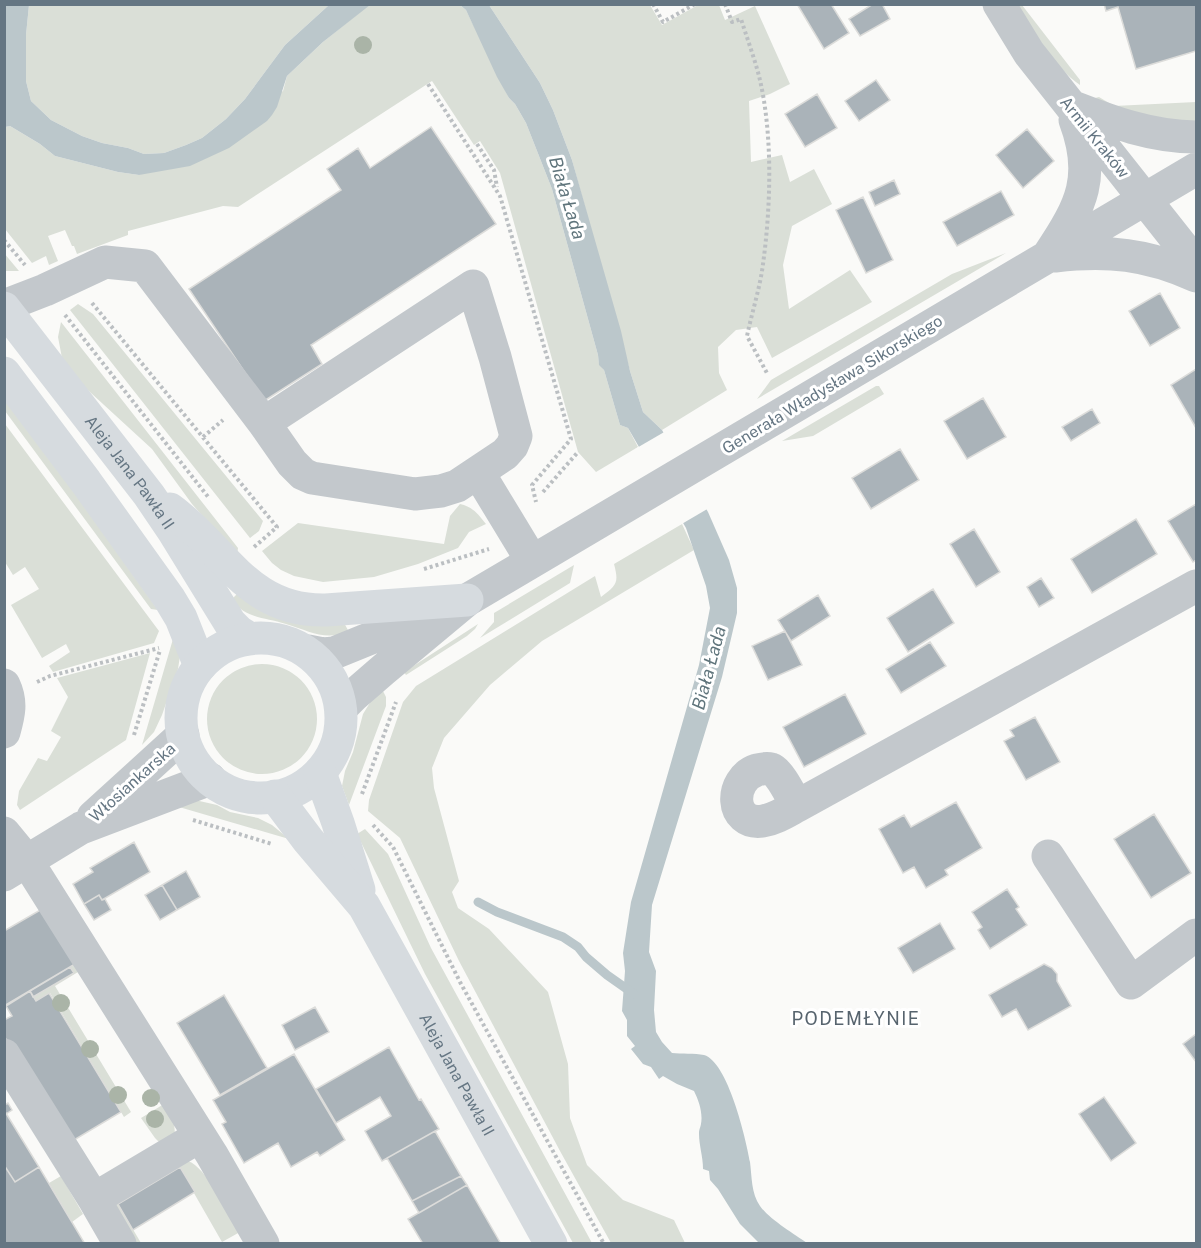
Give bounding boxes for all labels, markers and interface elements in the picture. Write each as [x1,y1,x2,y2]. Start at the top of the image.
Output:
street label: Armii Kraków [1056,93,1134,182]
water label: Biała Łada [545,154,590,242]
street label: Generała Władysława Sikorskiego [719,311,946,458]
street label: Aleja Jana Pawła II [81,412,178,533]
water label: Biała Łada [687,624,730,712]
street label: Włosiankarska [85,739,179,826]
district label: PODEMŁYNIE [791,1008,921,1029]
street label: Aleja Jana Pawła II [415,1010,498,1139]

